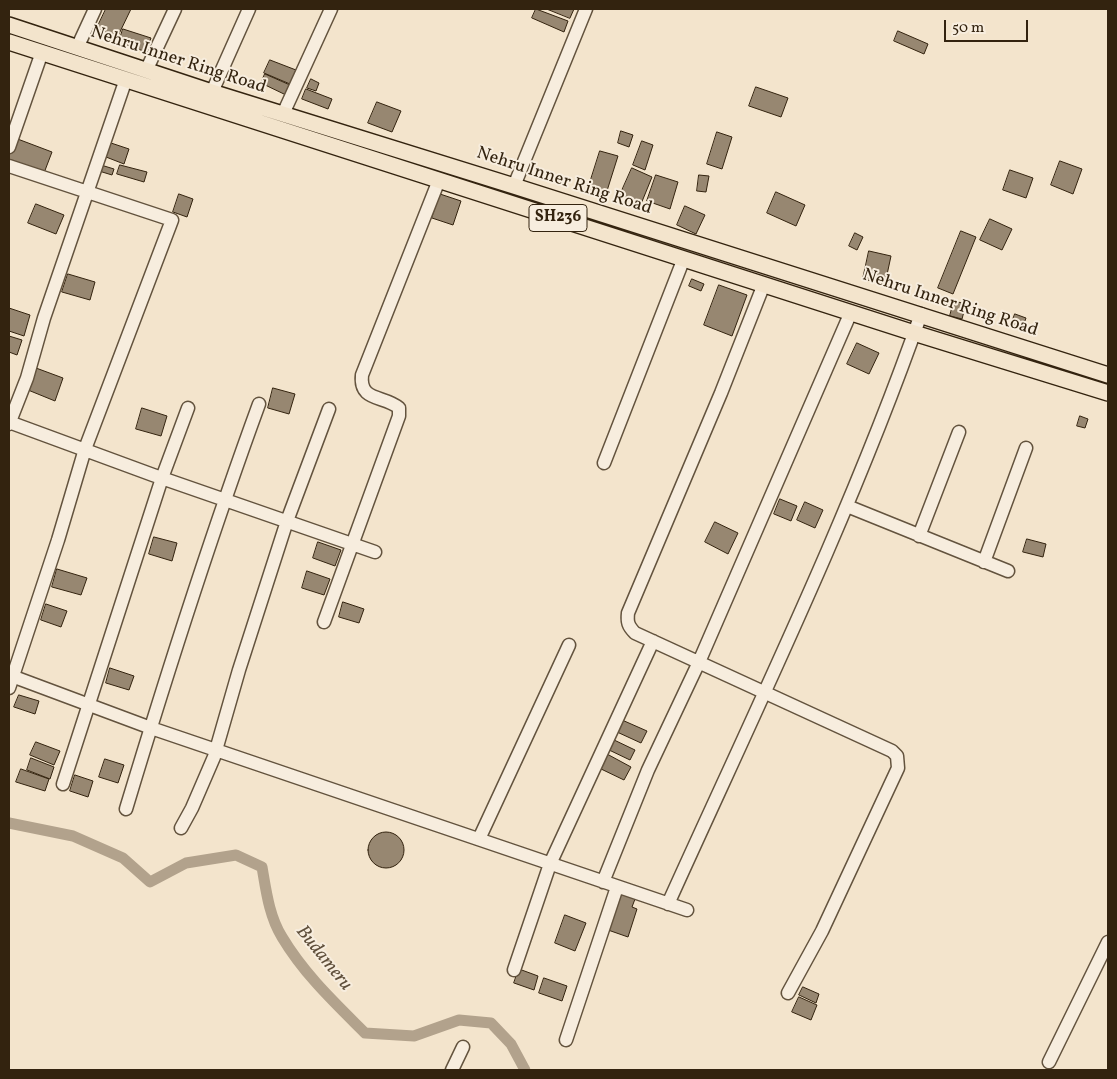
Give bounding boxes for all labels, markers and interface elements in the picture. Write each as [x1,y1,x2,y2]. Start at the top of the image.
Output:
scale bar [947,10,1031,42]
text: 50 m [952,18,984,39]
street label: Nehru Inner Ring Road [87,22,269,100]
street label: Nehru Inner Ring Road [473,143,655,221]
road number: SH236 [529,204,587,232]
street label: Nehru Inner Ring Road [859,265,1041,343]
water label: Budameru [290,922,356,996]

